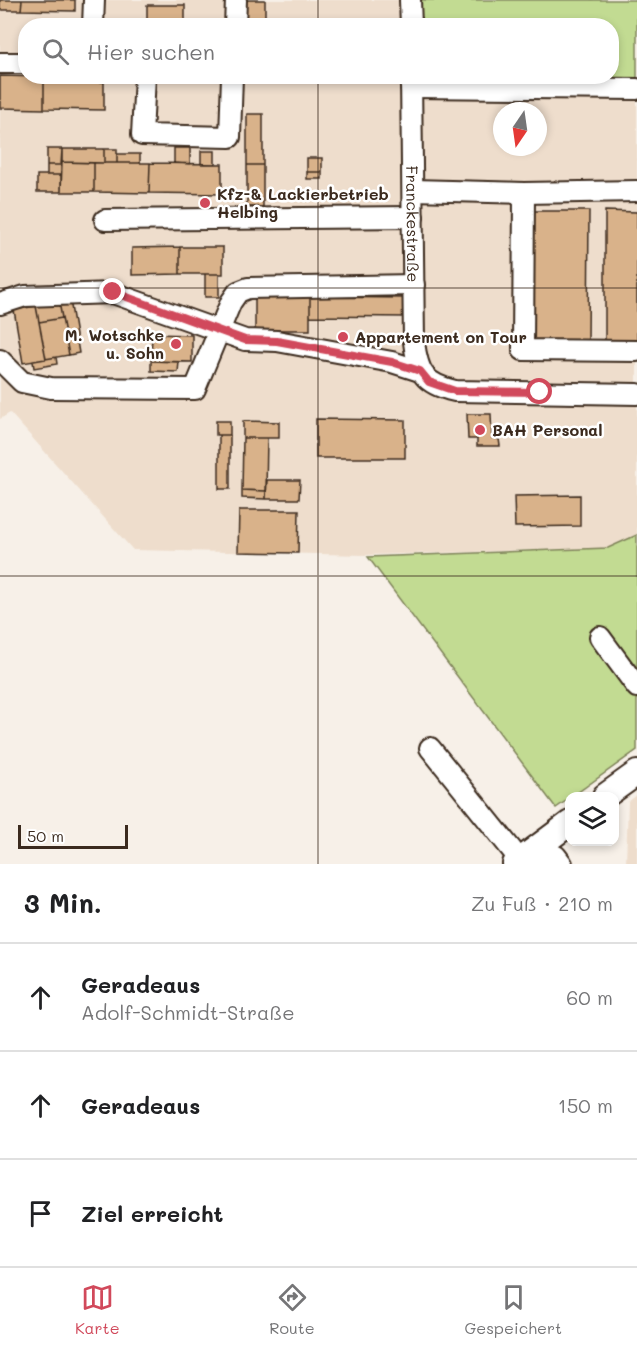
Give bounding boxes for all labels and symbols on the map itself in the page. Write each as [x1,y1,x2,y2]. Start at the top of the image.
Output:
north arrow [493,102,547,156]
street label: Franckestraße [402,166,424,282]
place label: Kfz-& Lackierbetrieb Helbing [217,183,389,222]
marker: Kfz-& Lackierbetrieb Helbing [198,196,212,210]
route end [99,278,125,304]
place label: M. Wotschke u. Sohn [65,324,164,363]
place label: Appartement on Tour [355,326,527,347]
marker: Appartement on Tour [336,330,350,344]
marker: M. Wotschke u. Sohn [169,337,183,351]
route start [526,378,552,404]
place label: BAH Personal [492,419,602,440]
marker: BAH Personal [473,423,487,437]
scale bar [18,822,128,850]

